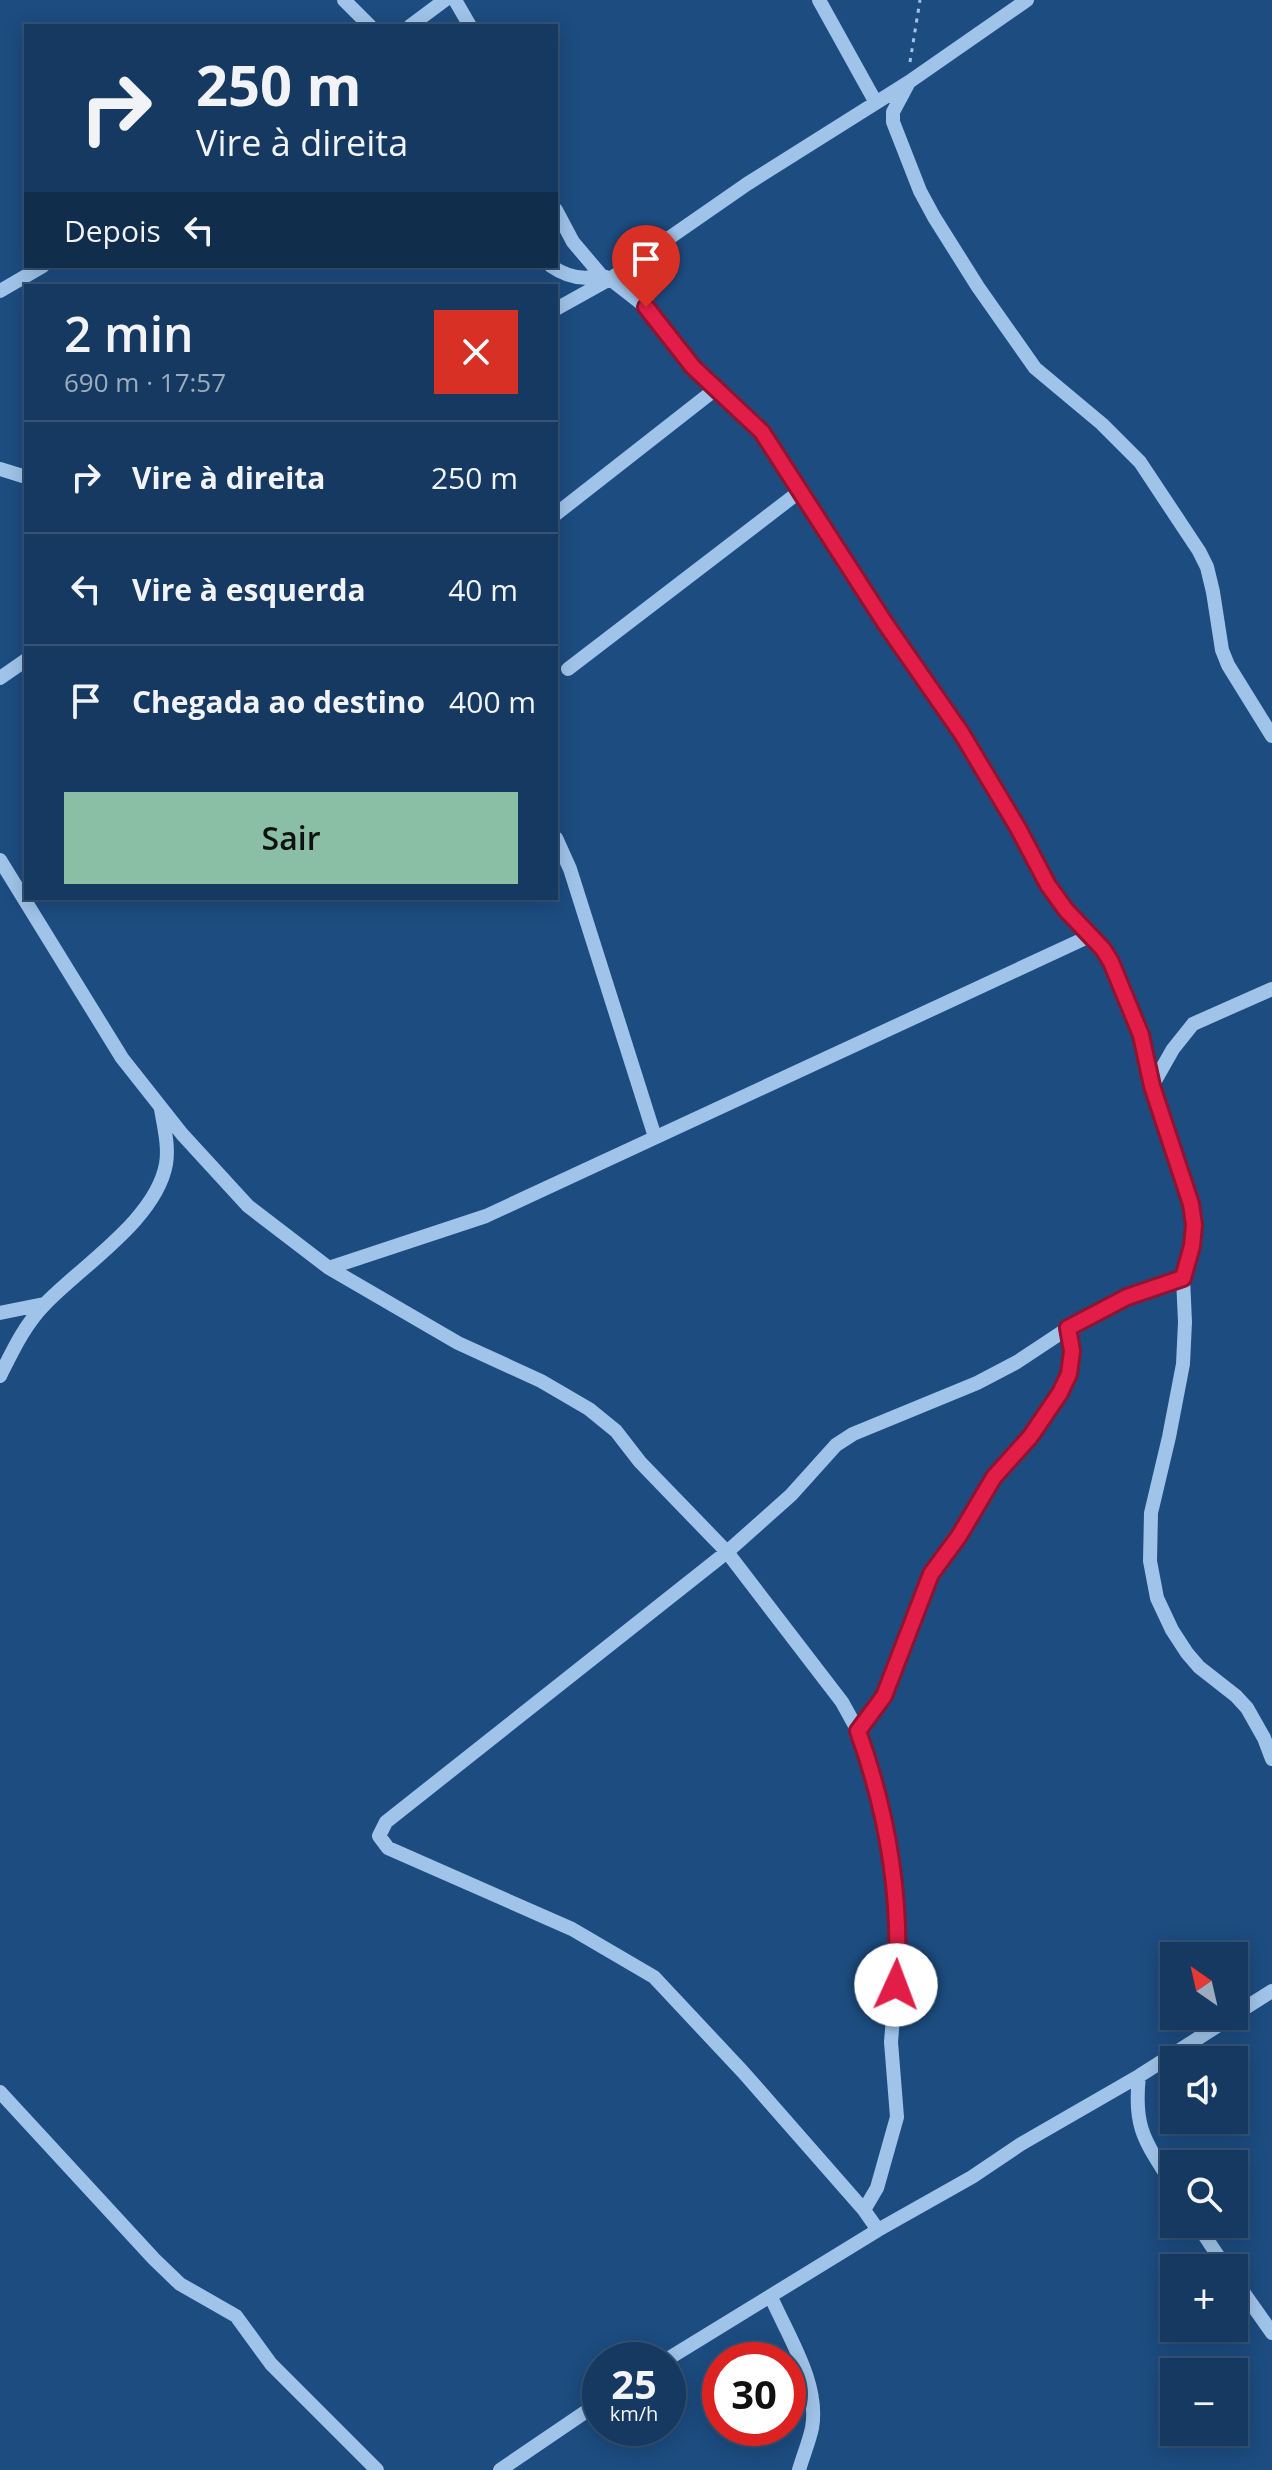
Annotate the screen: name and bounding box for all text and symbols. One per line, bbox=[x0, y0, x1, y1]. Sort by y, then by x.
text: 250 m bbox=[196, 46, 362, 122]
icon: right bbox=[64, 56, 168, 160]
text: Vire à direita bbox=[196, 118, 408, 167]
icon: left bbox=[177, 208, 221, 252]
text: Depois bbox=[64, 210, 161, 251]
pin bbox=[612, 225, 680, 307]
icon: arrive bbox=[624, 237, 668, 281]
text: 2 min bbox=[64, 301, 194, 366]
button: close bbox=[434, 310, 518, 394]
text: 690 m · 17:57 bbox=[64, 364, 226, 400]
icon: right bbox=[64, 455, 108, 499]
text: Vire à direita bbox=[132, 457, 326, 498]
text: 250 m bbox=[431, 457, 518, 498]
icon: left bbox=[64, 567, 108, 611]
text: Vire à esquerda bbox=[132, 569, 366, 610]
text: 40 m bbox=[448, 569, 518, 610]
icon: arrive bbox=[64, 679, 108, 723]
text: Chegada ao destino bbox=[132, 681, 425, 722]
text: 400 m bbox=[449, 681, 536, 722]
button: Sair bbox=[64, 792, 518, 884]
north arrow bbox=[1160, 1942, 1248, 2030]
map controls bbox=[1160, 1942, 1248, 2446]
position arrow bbox=[854, 1943, 938, 2027]
button: sound bbox=[1160, 2046, 1248, 2134]
button: search bbox=[1160, 2150, 1248, 2238]
button: + bbox=[1160, 2254, 1248, 2342]
speed limit sign: 30 bbox=[702, 2342, 806, 2446]
text: 25 bbox=[611, 2356, 657, 2411]
button: − bbox=[1160, 2358, 1248, 2446]
text: km/h bbox=[610, 2400, 658, 2427]

